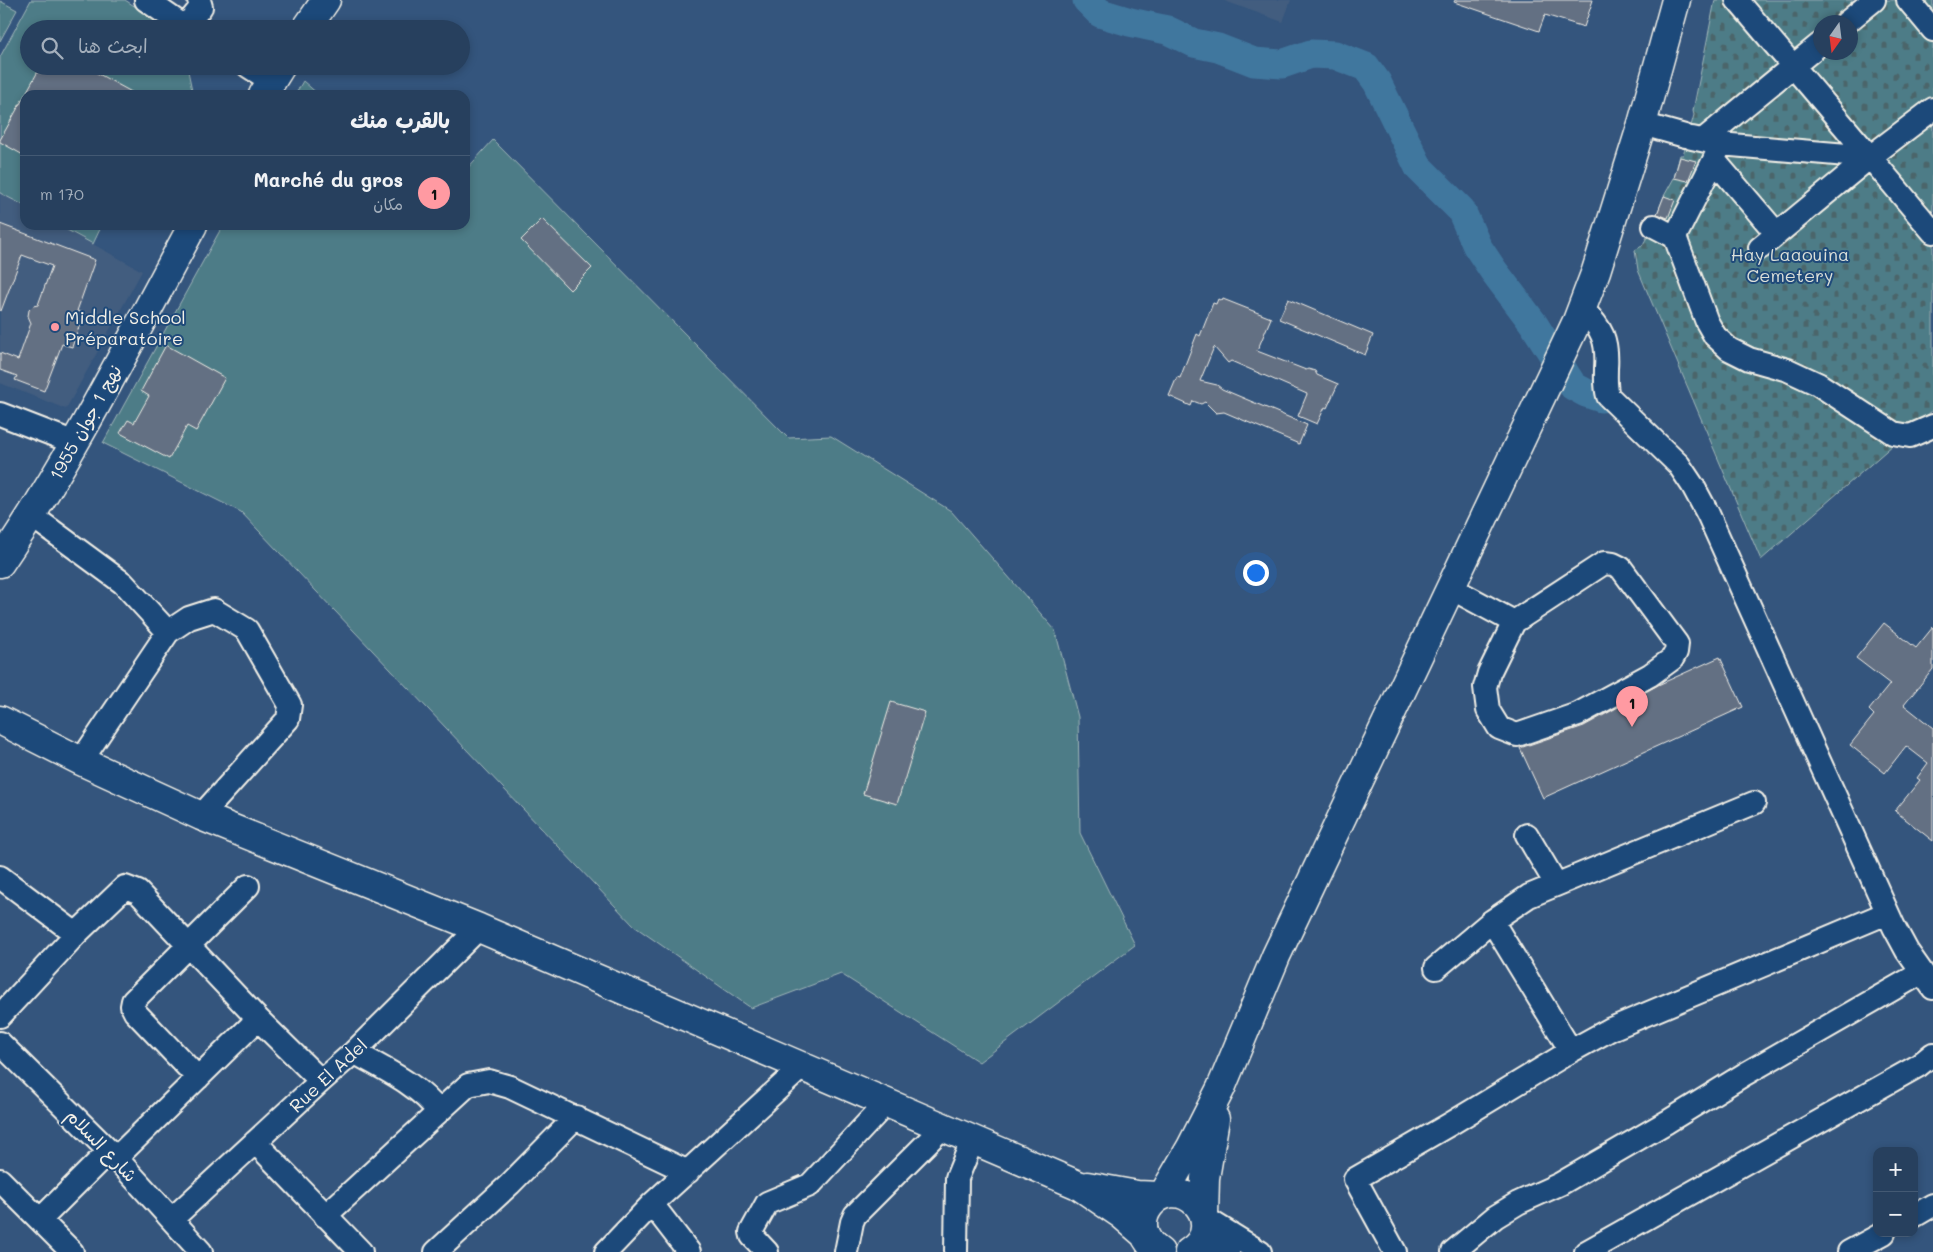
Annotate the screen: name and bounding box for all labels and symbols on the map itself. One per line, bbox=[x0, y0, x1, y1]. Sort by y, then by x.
north arrow bbox=[1813, 15, 1858, 60]
park label: Hay Laaouina Cemetery bbox=[1731, 242, 1849, 287]
place label: Middle School Préparatoire bbox=[65, 305, 186, 350]
marker: Middle School Préparatoire bbox=[49, 321, 61, 333]
street label: نهج 1 جوان 1955 bbox=[43, 360, 127, 484]
your location bbox=[1243, 560, 1269, 586]
pin: 1 bbox=[1616, 686, 1648, 727]
street label: Rue El Adel bbox=[284, 1033, 372, 1117]
street label: شارع السلام bbox=[59, 1103, 143, 1189]

